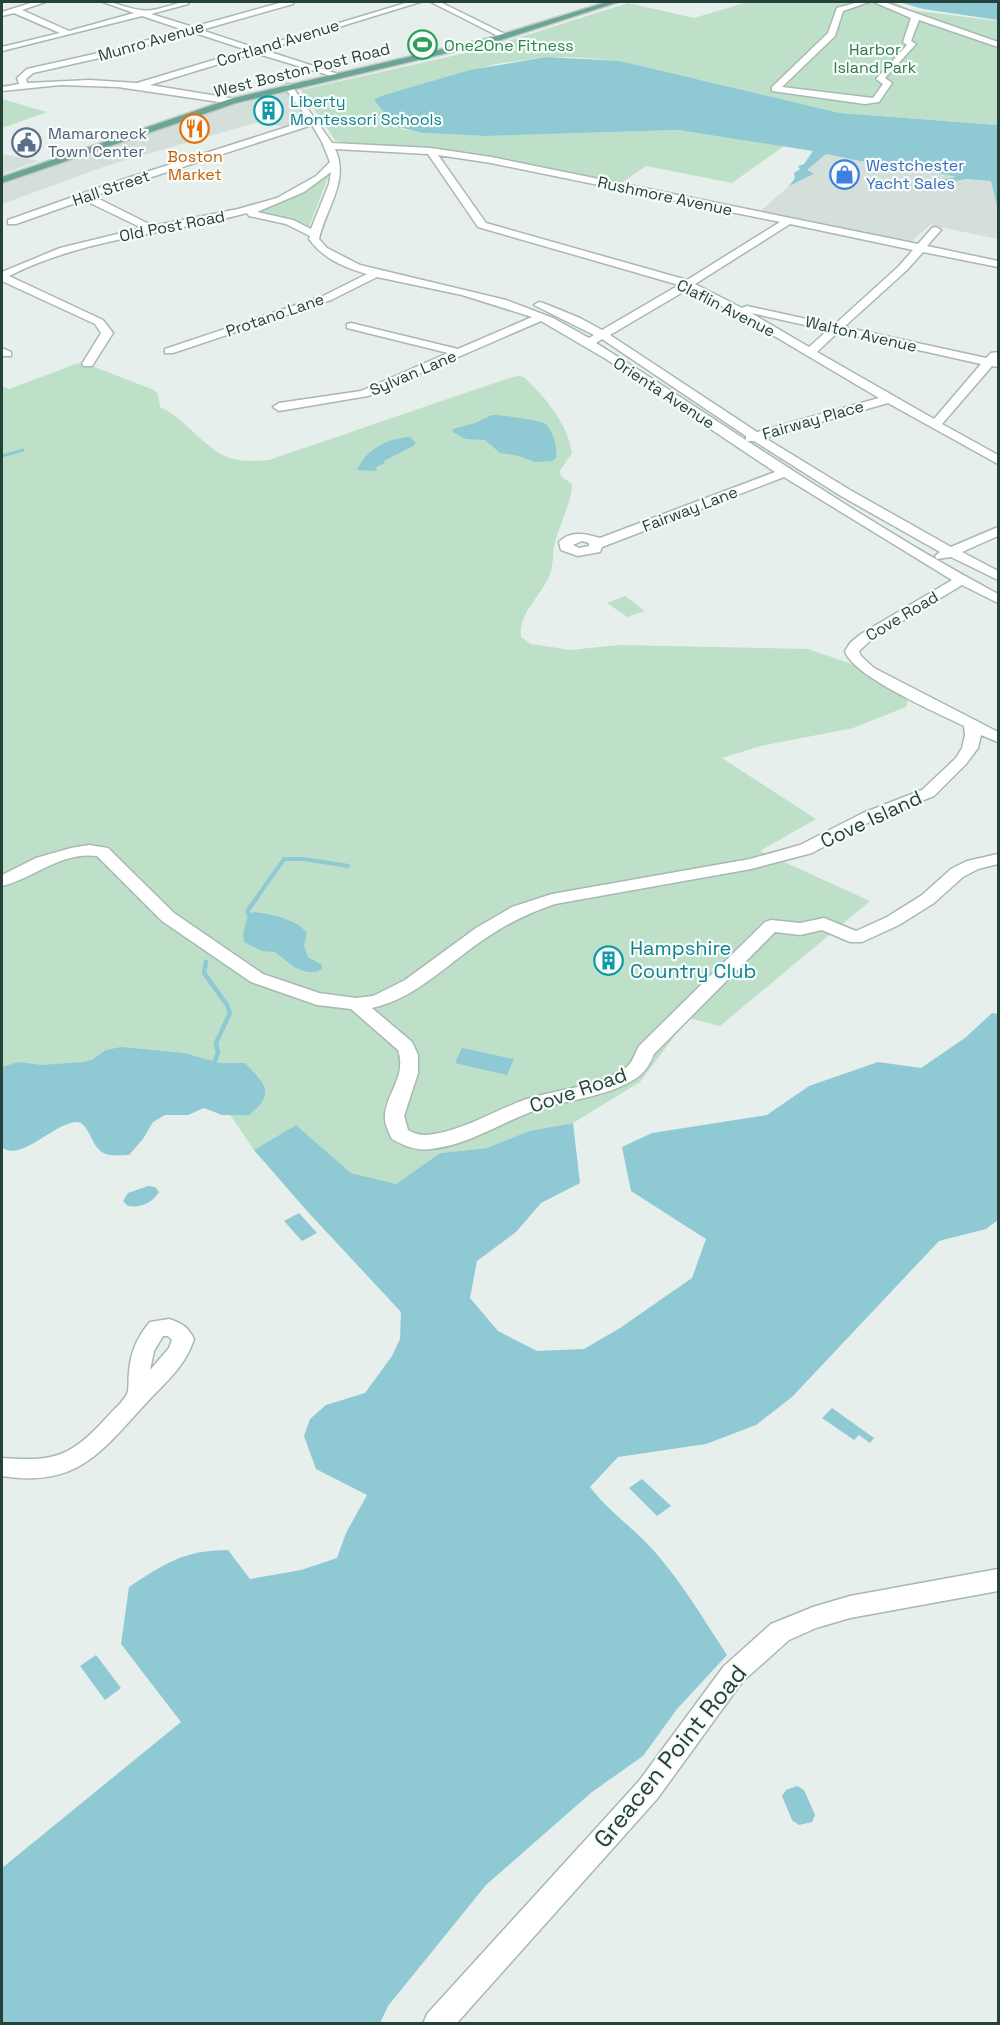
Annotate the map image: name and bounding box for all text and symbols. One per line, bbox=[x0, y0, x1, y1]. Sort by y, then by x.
street label: Cortland Avenue bbox=[214, 14, 342, 72]
street label: Munro Avenue bbox=[95, 16, 207, 66]
sports icon: One2One Fitness bbox=[407, 29, 439, 61]
place label: One2One Fitness bbox=[444, 35, 574, 56]
street label: West Boston Post Road bbox=[212, 38, 392, 102]
park label: Harbor Island Park bbox=[834, 39, 917, 78]
place label: Liberty Montessori Schools bbox=[290, 91, 442, 130]
building icon: Liberty Montessori Schools bbox=[253, 94, 285, 126]
restaurant icon: Boston Market bbox=[179, 112, 211, 144]
place label: Mamaroneck Town Center bbox=[48, 123, 147, 162]
public building icon: Mamaroneck Town Center bbox=[11, 126, 43, 158]
place label: Boston Market bbox=[167, 146, 223, 185]
place label: Westchester Yacht Sales bbox=[866, 155, 964, 194]
shop icon: Westchester Yacht Sales bbox=[829, 158, 861, 190]
street label: Hall Street bbox=[70, 165, 152, 211]
street label: Rushmore Avenue bbox=[596, 171, 734, 221]
street label: Old Post Road bbox=[117, 205, 227, 247]
street label: Claflin Avenue bbox=[673, 274, 779, 342]
street label: Protano Lane bbox=[223, 288, 327, 342]
street label: Walton Avenue bbox=[803, 311, 919, 357]
street label: Sylvan Lane bbox=[366, 345, 460, 401]
street label: Orienta Avenue bbox=[609, 352, 719, 434]
street label: Fairway Place bbox=[760, 395, 866, 445]
street label: Fairway Lane bbox=[639, 481, 741, 537]
street label: Cove Road bbox=[862, 586, 942, 646]
street label: Cove Island bbox=[816, 784, 926, 854]
place label: Hampshire Country Club bbox=[630, 935, 756, 984]
building icon: Hampshire Country Club bbox=[593, 944, 625, 976]
street label: Cove Road bbox=[526, 1061, 630, 1119]
street label: Greacen Point Road bbox=[587, 1658, 753, 1854]

